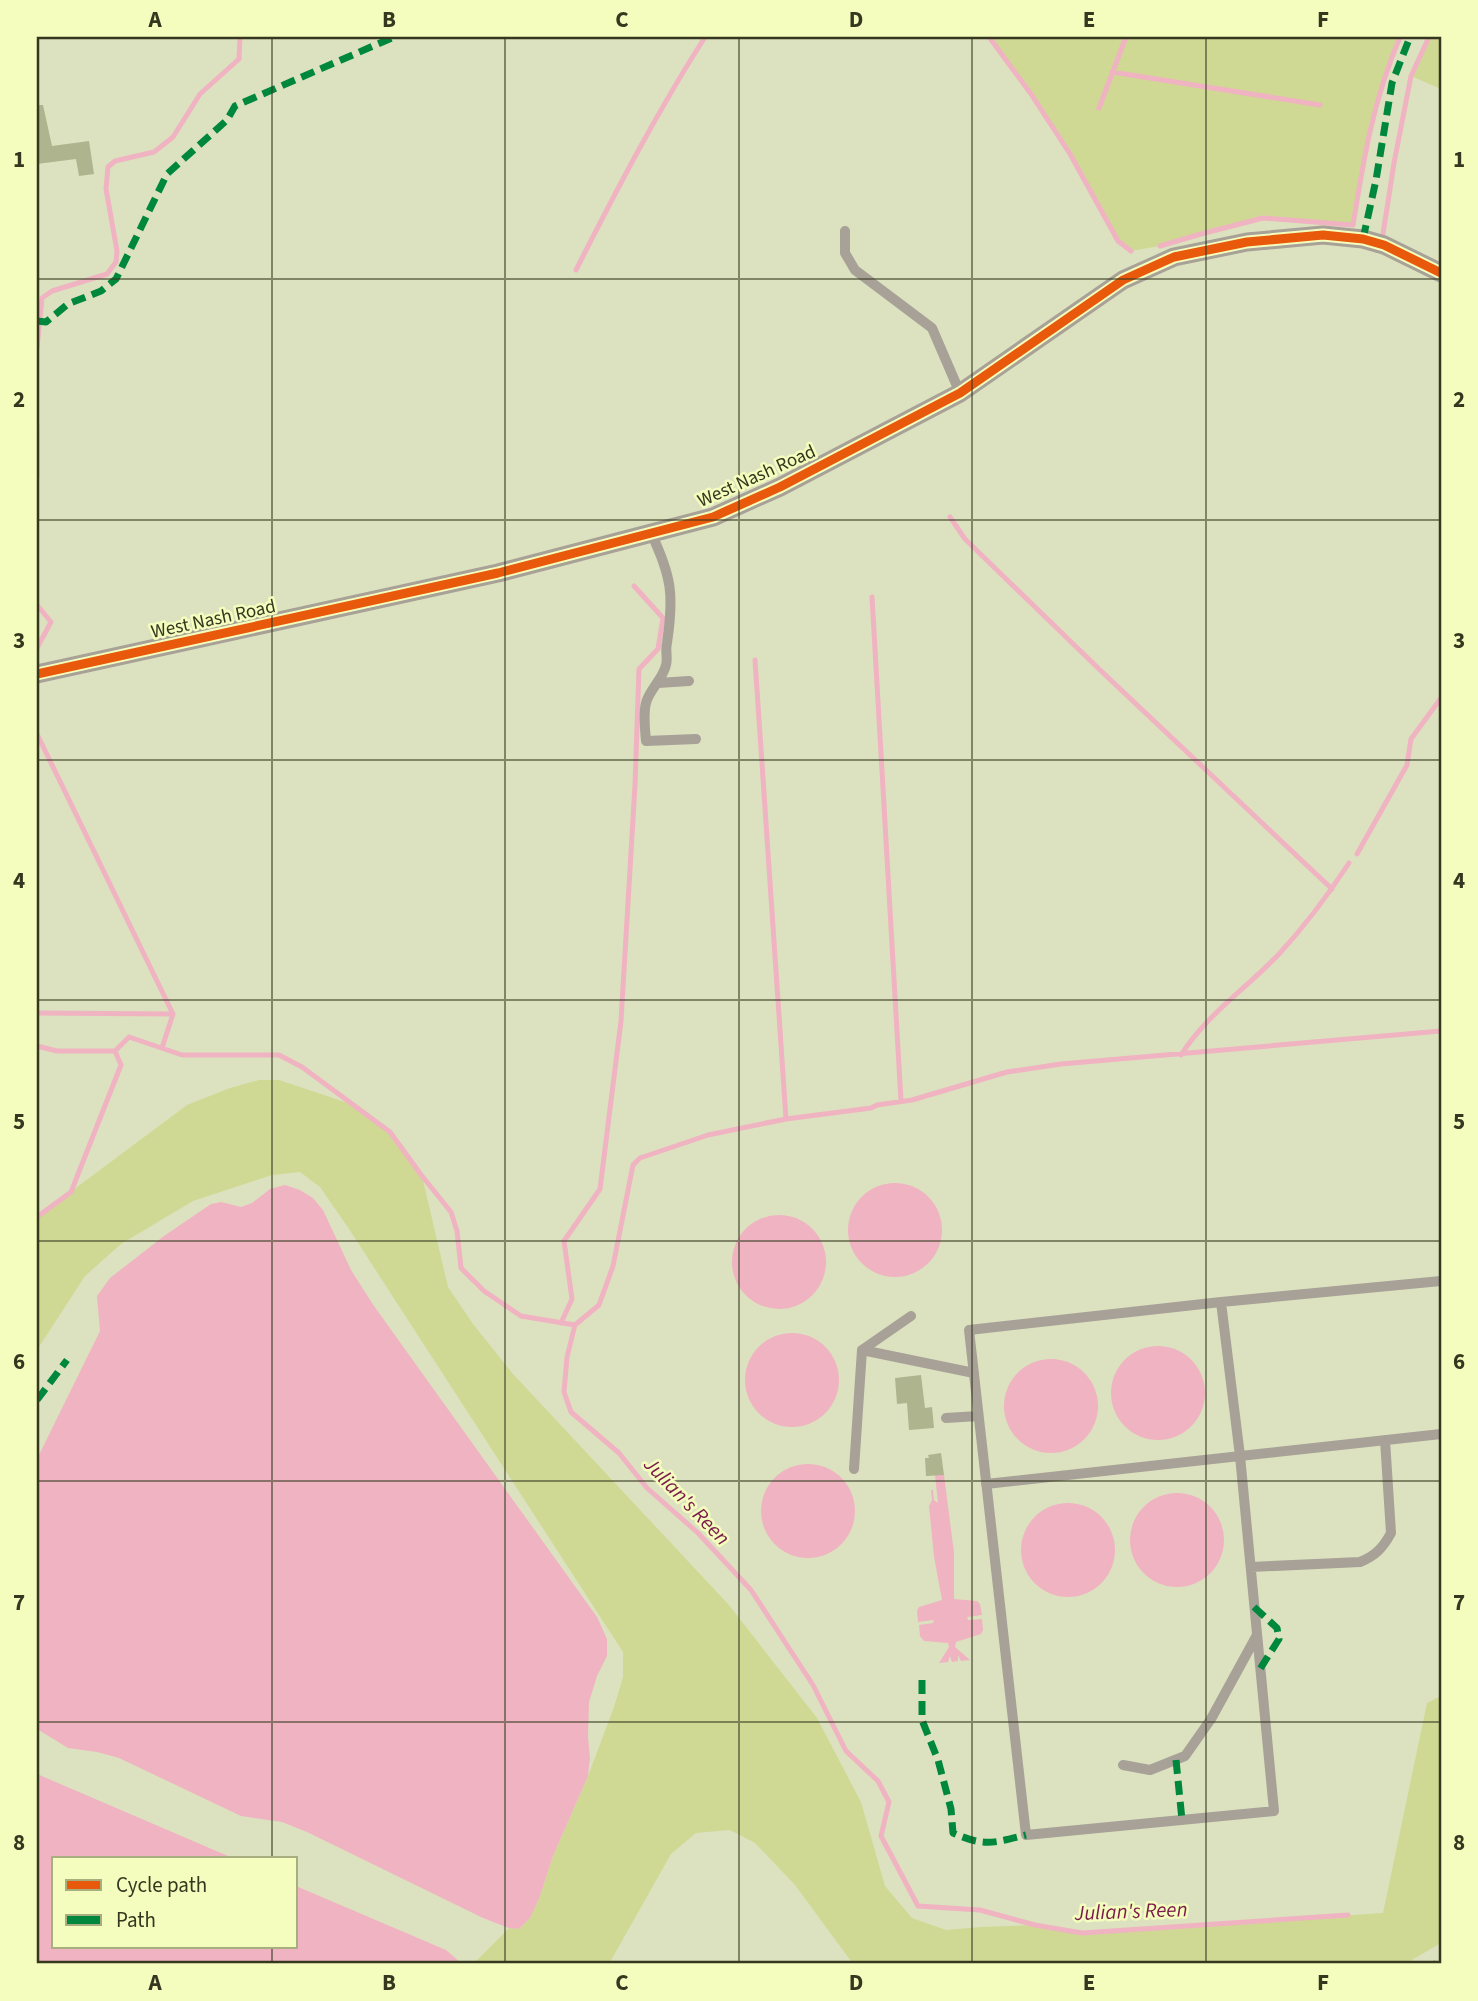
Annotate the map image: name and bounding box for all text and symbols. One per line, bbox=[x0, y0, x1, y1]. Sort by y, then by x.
text: A bbox=[147, 3, 162, 36]
text: B bbox=[382, 3, 396, 36]
text: C bbox=[615, 3, 629, 36]
text: D bbox=[849, 3, 863, 36]
text: E bbox=[1083, 3, 1095, 36]
text: F bbox=[1317, 3, 1329, 36]
text: 1 bbox=[13, 143, 25, 176]
text: 1 bbox=[1453, 143, 1465, 176]
text: 2 bbox=[13, 383, 25, 416]
text: 2 bbox=[1453, 383, 1465, 416]
street label: West Nash Road bbox=[693, 438, 820, 515]
street label: West Nash Road bbox=[148, 593, 278, 646]
text: 3 bbox=[13, 624, 25, 657]
text: 3 bbox=[1453, 624, 1465, 657]
text: 4 bbox=[13, 864, 25, 897]
text: 4 bbox=[1453, 864, 1465, 897]
text: 5 bbox=[13, 1105, 25, 1138]
text: 5 bbox=[1453, 1105, 1465, 1138]
text: 6 bbox=[13, 1345, 25, 1378]
text: 6 bbox=[1453, 1345, 1465, 1378]
water label: Julian's Reen bbox=[636, 1449, 737, 1552]
text: 7 bbox=[13, 1586, 25, 1619]
text: 7 bbox=[1453, 1586, 1465, 1619]
text: 8 bbox=[13, 1826, 25, 1859]
text: 8 bbox=[1453, 1826, 1465, 1859]
legend bbox=[52, 1857, 298, 1948]
text: Cycle path bbox=[116, 1870, 207, 1900]
water label: Julian's Reen bbox=[1073, 1894, 1188, 1928]
text: Path bbox=[116, 1905, 156, 1935]
text: A bbox=[147, 1966, 162, 1999]
text: B bbox=[382, 1966, 396, 1999]
text: C bbox=[615, 1966, 629, 1999]
text: D bbox=[849, 1966, 863, 1999]
text: E bbox=[1083, 1966, 1095, 1999]
text: F bbox=[1317, 1966, 1329, 1999]

